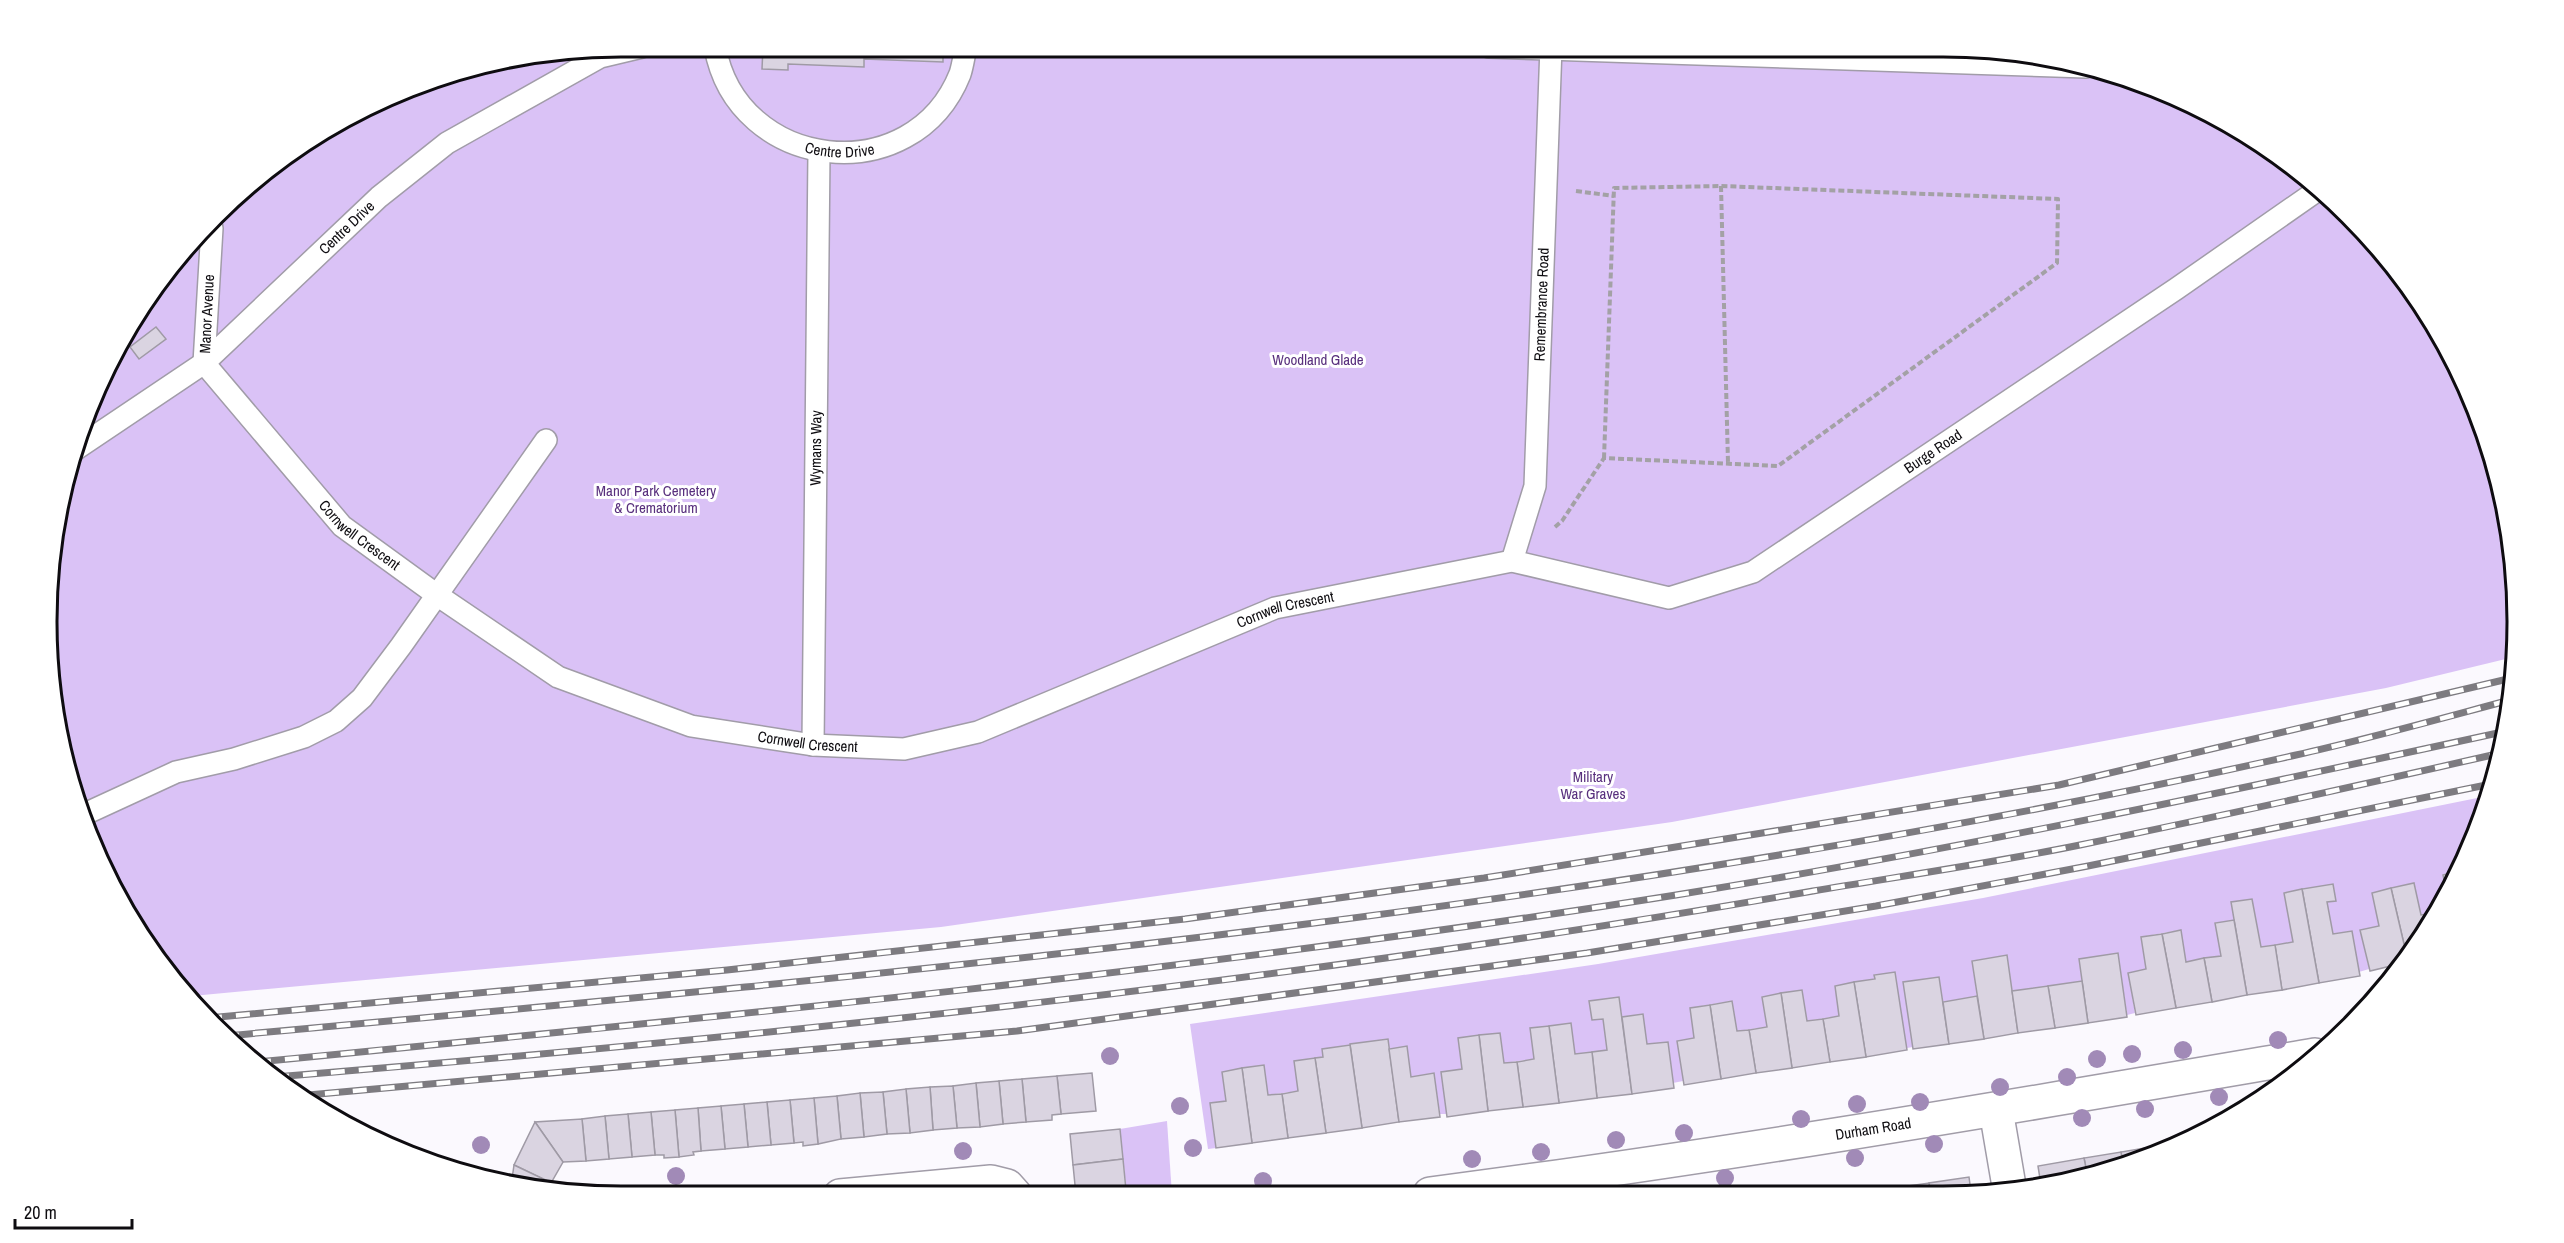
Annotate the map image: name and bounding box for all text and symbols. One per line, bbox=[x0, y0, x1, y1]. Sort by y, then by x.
street label: Centre Drive bbox=[803, 136, 876, 163]
street label: Centre Drive bbox=[314, 195, 379, 259]
street label: Remembrance Road bbox=[1529, 247, 1554, 362]
street label: Manor Avenue bbox=[194, 274, 219, 354]
park label: Woodland Glade bbox=[1272, 349, 1364, 370]
street label: Wymans Way bbox=[805, 409, 826, 486]
street label: Burge Road bbox=[1900, 424, 1966, 478]
park label: Manor Park Cemetery & Crematorium bbox=[596, 480, 717, 518]
street label: Cornwell Crescent bbox=[314, 495, 405, 575]
street label: Cornwell Crescent bbox=[1233, 585, 1336, 633]
street label: Cornwell Crescent bbox=[756, 726, 859, 757]
park label: Military War Graves bbox=[1560, 766, 1626, 804]
street label: Durham Road bbox=[1834, 1112, 1913, 1145]
scale bar bbox=[15, 1192, 132, 1230]
text: 20 m bbox=[24, 1200, 57, 1225]

